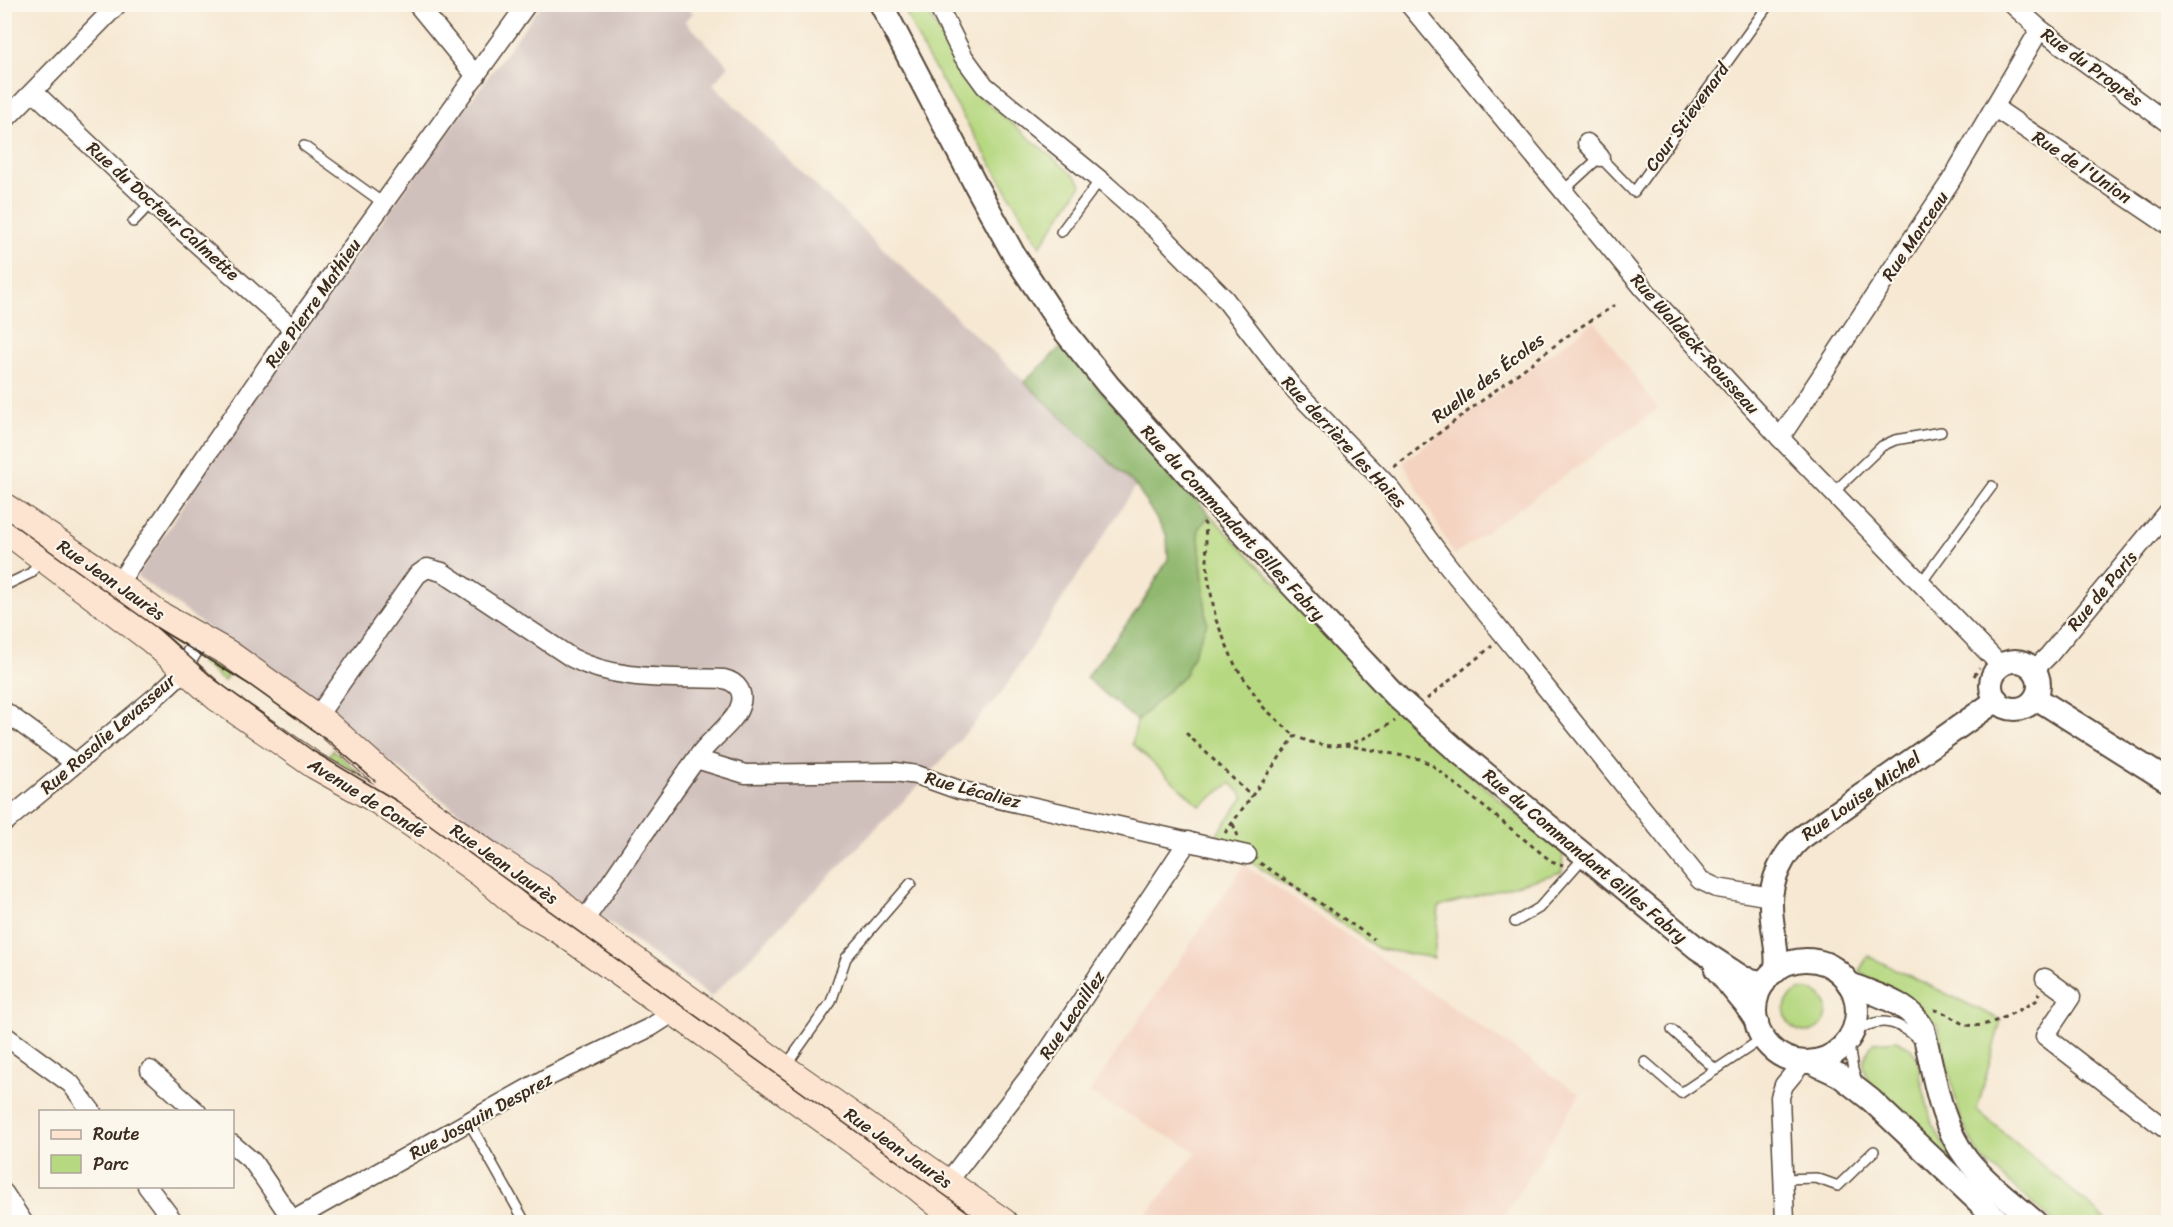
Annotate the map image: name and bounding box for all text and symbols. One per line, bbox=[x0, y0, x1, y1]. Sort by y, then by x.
street label: Rue du Progrès bbox=[2034, 19, 2150, 116]
street label: Cour Stievenard bbox=[1636, 54, 1739, 178]
street label: Rue de l'Union bbox=[2025, 122, 2139, 213]
street label: Rue du Docteur Calmette bbox=[79, 133, 247, 289]
street label: Rue Marceau bbox=[1873, 184, 1957, 288]
street label: Rue Pierre Mathieu bbox=[256, 231, 370, 375]
street label: Rue Waldeck-Rousseau bbox=[1622, 266, 1768, 422]
street label: Ruelle des Écoles bbox=[1424, 324, 1552, 432]
street label: Rue derrière les Haies bbox=[1273, 368, 1415, 517]
street label: Rue du Commandant Gilles Fabry bbox=[1133, 417, 1334, 629]
street label: Rue Jean Jaurès bbox=[50, 531, 172, 630]
street label: Rue de Paris bbox=[2059, 543, 2146, 638]
street label: Rue Rosalie Levasseur bbox=[32, 664, 185, 803]
street label: Rue Louise Michel bbox=[1794, 742, 1928, 849]
street label: Avenue de Condé bbox=[301, 748, 432, 847]
street label: Rue du Commandant Gilles Fabry bbox=[1475, 760, 1695, 952]
street label: Rue Lécaliez bbox=[922, 762, 1025, 818]
street label: Rue Jean Jaurès bbox=[443, 815, 565, 914]
street label: Rue Lecaillez bbox=[1030, 963, 1114, 1066]
street label: Rue Josquin Desprez bbox=[403, 1063, 559, 1169]
street label: Rue Jean Jaurès bbox=[837, 1099, 959, 1198]
legend bbox=[39, 1110, 234, 1188]
text: Route bbox=[93, 1118, 140, 1150]
text: Parc bbox=[93, 1148, 129, 1180]

